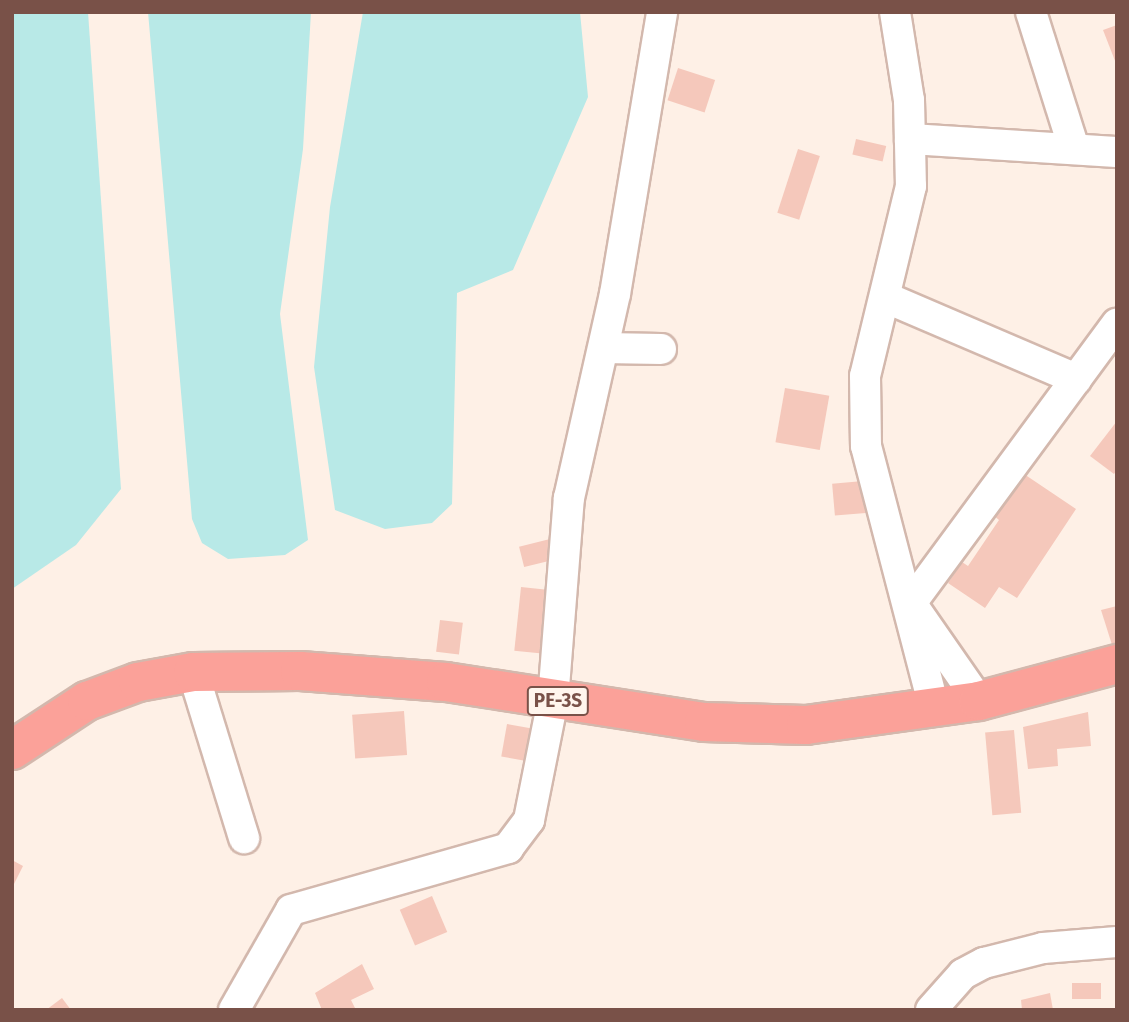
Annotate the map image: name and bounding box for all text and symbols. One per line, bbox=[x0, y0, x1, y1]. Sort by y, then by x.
road number: PE-3S bbox=[526, 686, 590, 716]

